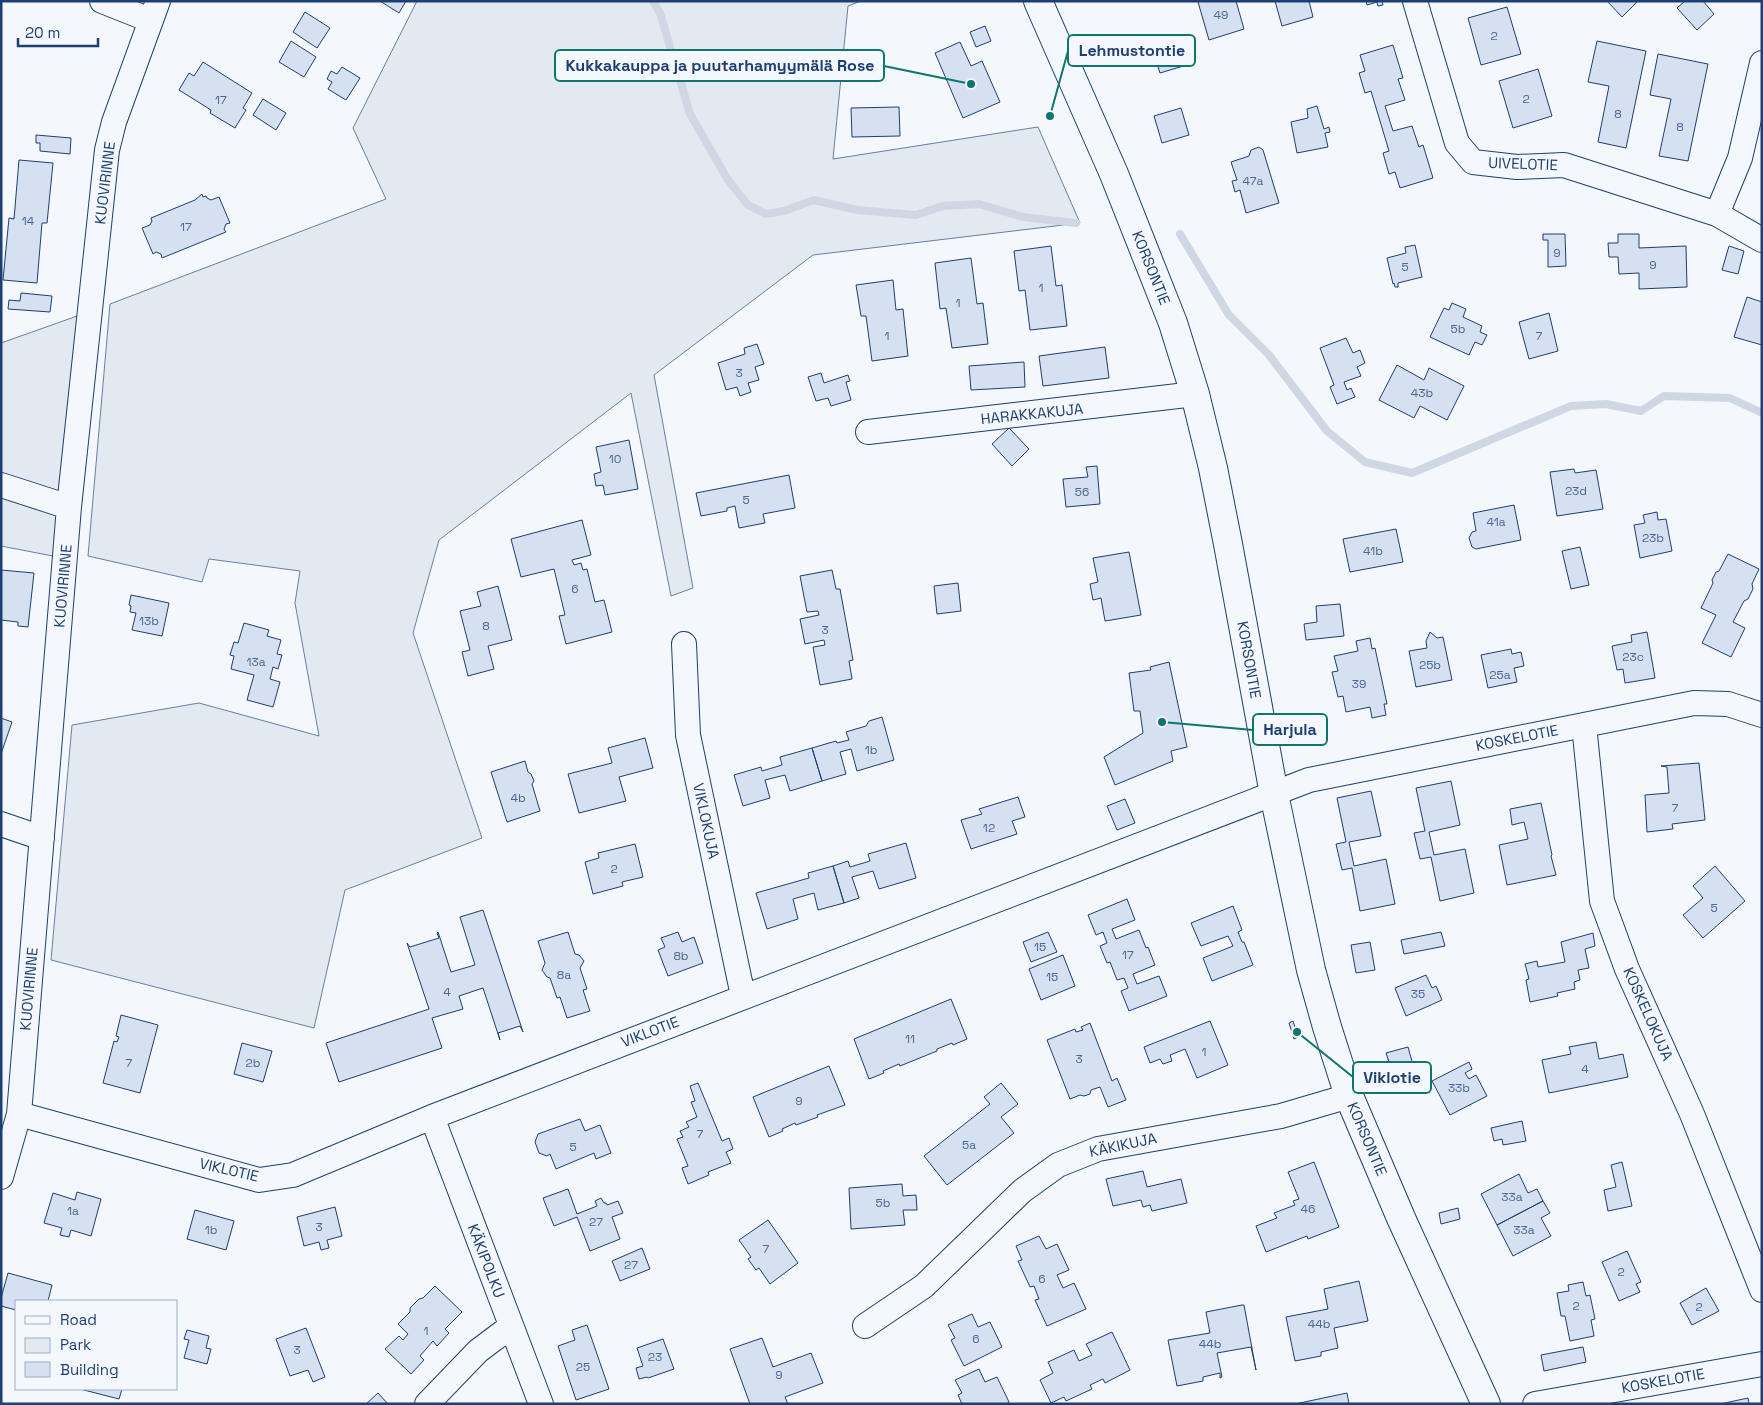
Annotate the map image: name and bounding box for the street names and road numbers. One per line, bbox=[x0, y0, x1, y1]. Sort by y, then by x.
street label: KUOVIRINNE bbox=[90, 140, 119, 225]
street label: UIVELOTIE bbox=[1488, 153, 1558, 174]
street label: KORSONTIE bbox=[1128, 228, 1175, 308]
street label: HARAKKAKUJA bbox=[980, 399, 1085, 428]
street label: KUOVIRINNE bbox=[49, 544, 76, 628]
street label: KORSONTIE bbox=[1233, 620, 1266, 700]
street label: KOSKELOTIE bbox=[1474, 720, 1560, 755]
street label: VIKLOKUJA bbox=[689, 781, 724, 861]
street label: KUOVIRINNE bbox=[15, 947, 42, 1031]
street label: KOSKELOKUJA bbox=[1619, 964, 1678, 1064]
street label: VIKLOTIE bbox=[618, 1012, 681, 1051]
street label: KORSONTIE bbox=[1343, 1099, 1392, 1179]
street label: KÄKIKUJA bbox=[1087, 1128, 1159, 1161]
street label: VIKLOTIE bbox=[198, 1153, 261, 1186]
street label: KÄKIPOLKU bbox=[464, 1221, 509, 1301]
street label: KOSKELOTIE bbox=[1620, 1364, 1706, 1397]

